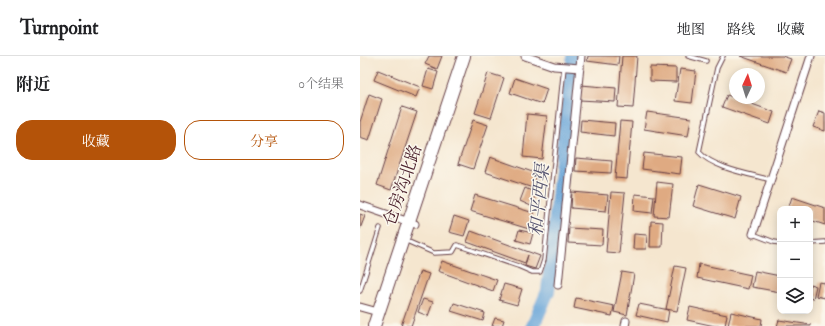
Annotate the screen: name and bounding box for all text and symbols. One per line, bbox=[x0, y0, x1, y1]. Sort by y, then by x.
text: Turnpoint bbox=[20, 16, 98, 40]
text: 地图 bbox=[677, 21, 705, 38]
text: 路线 bbox=[727, 21, 755, 38]
text: 收藏 bbox=[777, 21, 805, 38]
north arrow bbox=[729, 68, 765, 104]
text: 附近 bbox=[16, 74, 50, 95]
text: 0个结果 bbox=[298, 76, 344, 92]
button: 收藏 bbox=[16, 120, 176, 160]
button: 分享 bbox=[184, 120, 344, 160]
street label: 仓房沟北路 bbox=[379, 142, 426, 229]
water label: 和平西渠 bbox=[524, 160, 555, 237]
map controls bbox=[777, 206, 813, 314]
button: + bbox=[777, 206, 813, 242]
button: − bbox=[777, 242, 813, 278]
button: layers bbox=[777, 278, 813, 314]

